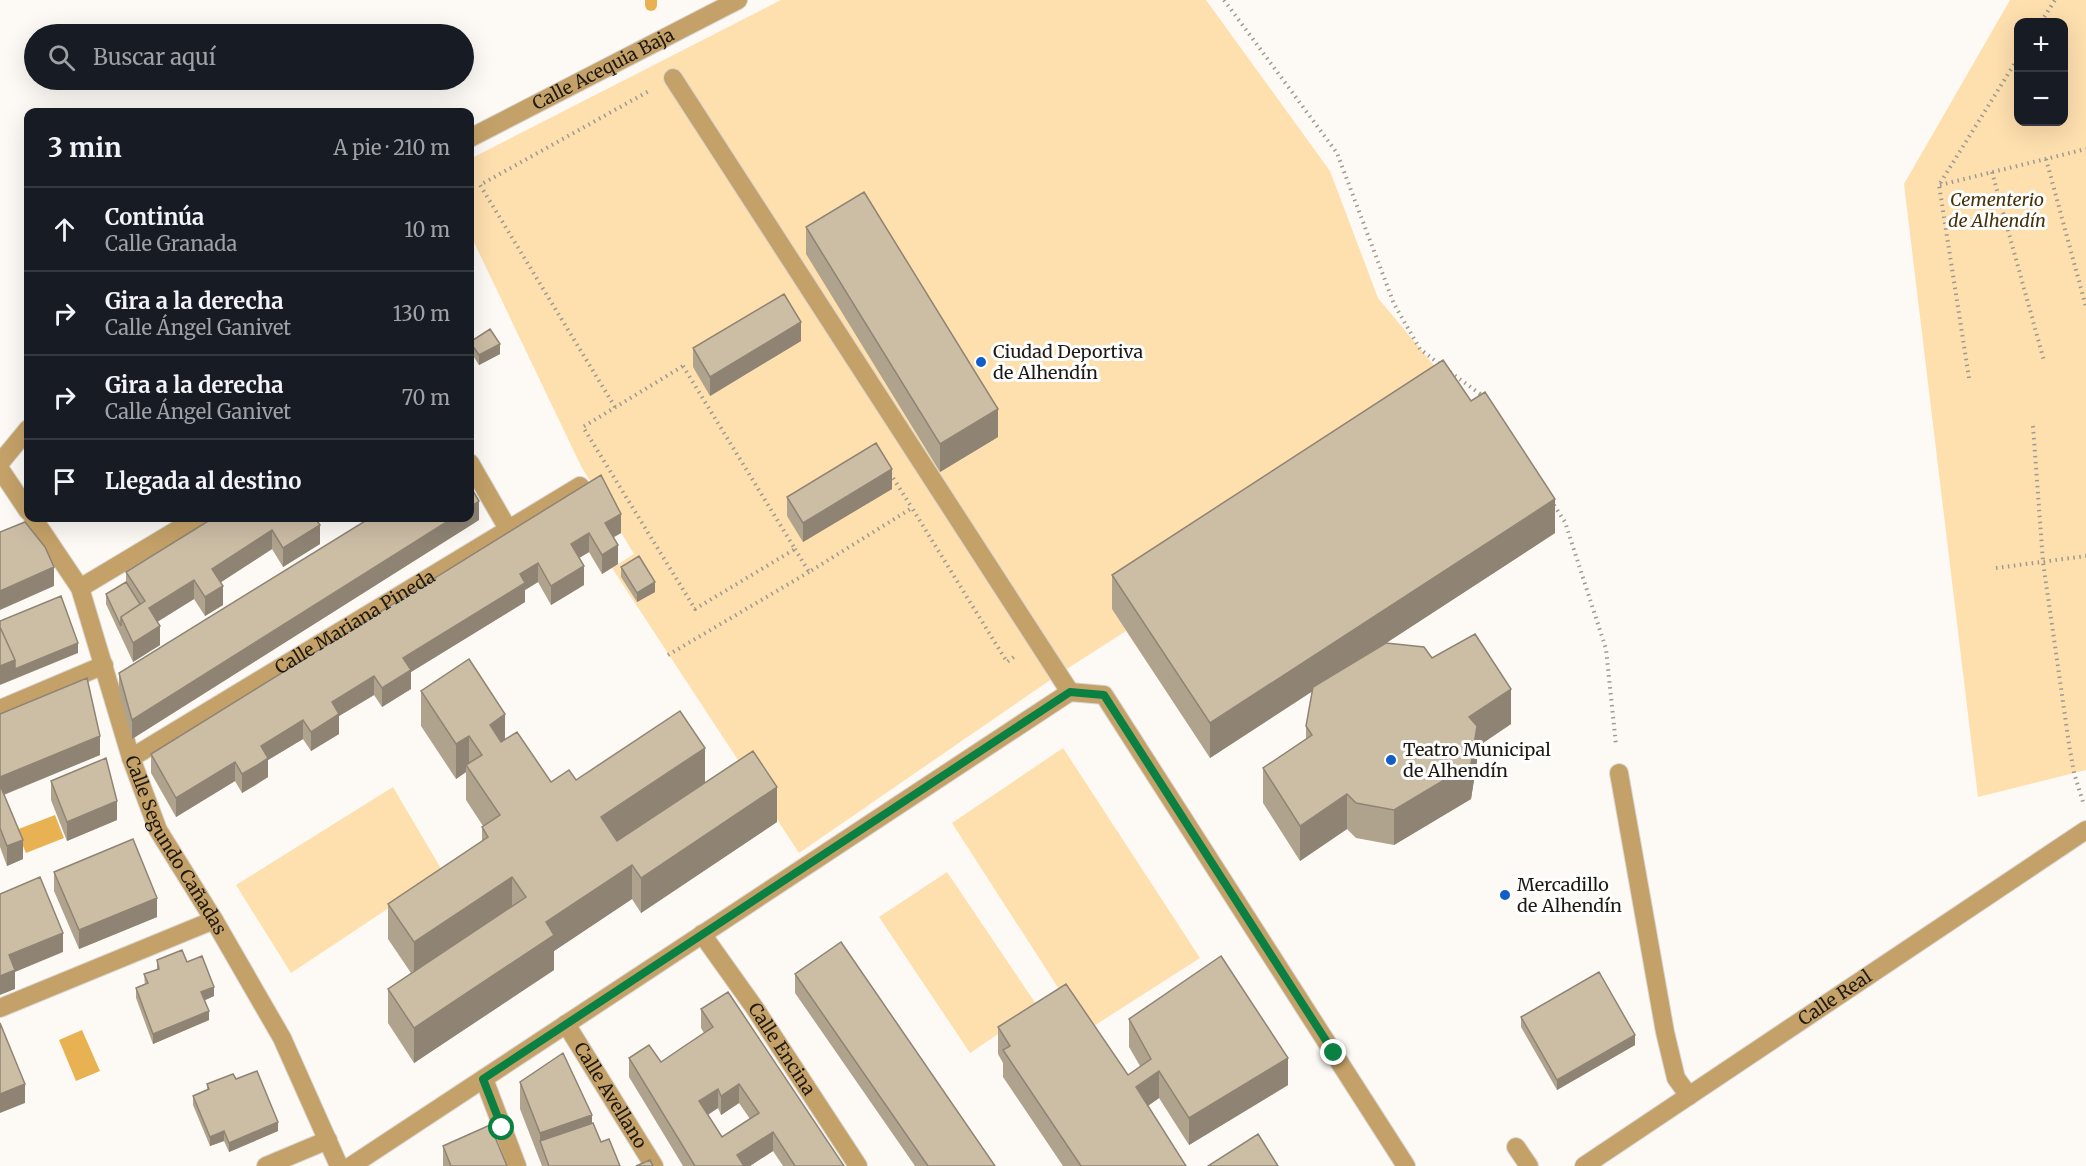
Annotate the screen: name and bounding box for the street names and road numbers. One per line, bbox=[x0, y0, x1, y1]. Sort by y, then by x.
street label: Calle Acequia Baja bbox=[528, 23, 678, 115]
street label: Calle Mariana Pineda bbox=[271, 564, 439, 679]
street label: Calle Segundo Cañadas bbox=[120, 752, 232, 939]
street label: Calle Real bbox=[1794, 965, 1876, 1030]
street label: Calle Encina bbox=[743, 998, 821, 1100]
street label: Calle Avellano bbox=[569, 1038, 652, 1153]

